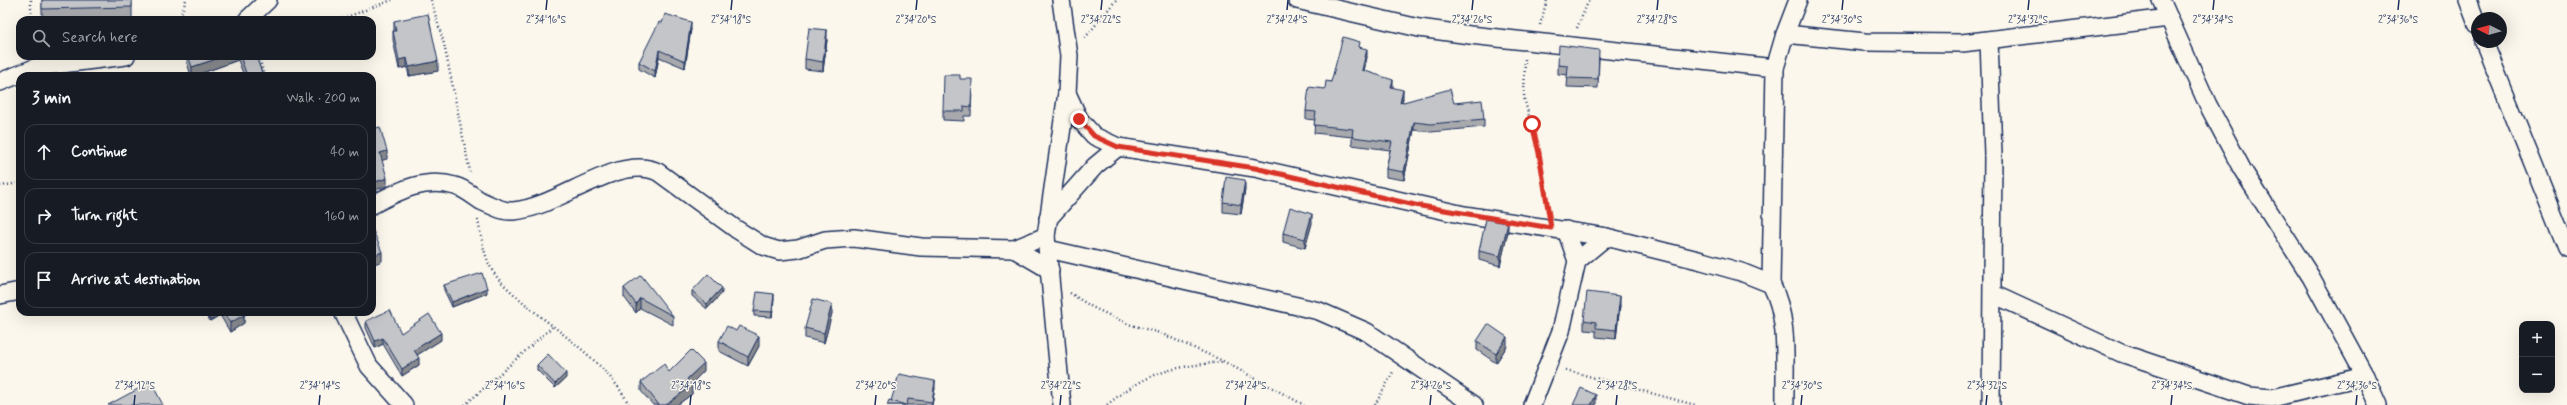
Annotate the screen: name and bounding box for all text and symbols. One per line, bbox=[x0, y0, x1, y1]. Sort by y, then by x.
north arrow bbox=[2471, 12, 2507, 48]
text: 2°34'16"S bbox=[526, 13, 567, 27]
text: 2°34'18"S bbox=[711, 13, 752, 27]
text: 2°34'20"S bbox=[896, 13, 937, 27]
text: 2°34'22"S bbox=[1081, 13, 1122, 27]
text: 2°34'24"S bbox=[1266, 13, 1308, 27]
text: 2°34'26"S bbox=[1452, 13, 1493, 27]
text: 2°34'28"S bbox=[1637, 13, 1678, 27]
text: 2°34'30"S bbox=[1822, 13, 1863, 27]
text: 2°34'32"S bbox=[2008, 13, 2048, 27]
text: 2°34'34"S bbox=[2193, 13, 2234, 27]
text: 2°34'36"S bbox=[2378, 13, 2419, 27]
search box bbox=[16, 16, 376, 60]
icon: search bbox=[30, 27, 52, 49]
text: Search here bbox=[62, 28, 138, 48]
text: 3 min bbox=[32, 87, 71, 109]
text: Walk · 200 m bbox=[286, 90, 360, 107]
route end bbox=[1070, 110, 1088, 128]
route start bbox=[1523, 115, 1541, 133]
icon: ahead bbox=[33, 141, 55, 163]
text: Continue bbox=[71, 142, 127, 162]
text: 40 m bbox=[330, 144, 359, 161]
icon: right bbox=[33, 205, 55, 227]
text: Turn right bbox=[71, 206, 138, 226]
text: 160 m bbox=[324, 208, 359, 225]
icon: arrive bbox=[33, 269, 55, 291]
text: Arrive at destination bbox=[71, 270, 200, 290]
map controls bbox=[2519, 321, 2555, 393]
button: + bbox=[2519, 321, 2555, 357]
button: − bbox=[2519, 357, 2555, 393]
text: 2°34'12"S bbox=[115, 379, 155, 393]
text: 2°34'14"S bbox=[300, 379, 341, 393]
text: 2°34'16"S bbox=[485, 379, 526, 393]
text: 2°34'18"S bbox=[671, 379, 712, 393]
text: 2°34'20"S bbox=[856, 379, 897, 393]
text: 2°34'22"S bbox=[1041, 379, 1082, 393]
text: 2°34'24"S bbox=[1225, 379, 1267, 393]
text: 2°34'26"S bbox=[1411, 379, 1452, 393]
text: 2°34'28"S bbox=[1597, 379, 1638, 393]
text: 2°34'30"S bbox=[1782, 379, 1823, 393]
text: 2°34'32"S bbox=[1967, 379, 2007, 393]
text: 2°34'34"S bbox=[2152, 379, 2193, 393]
text: 2°34'36"S bbox=[2337, 379, 2378, 393]

